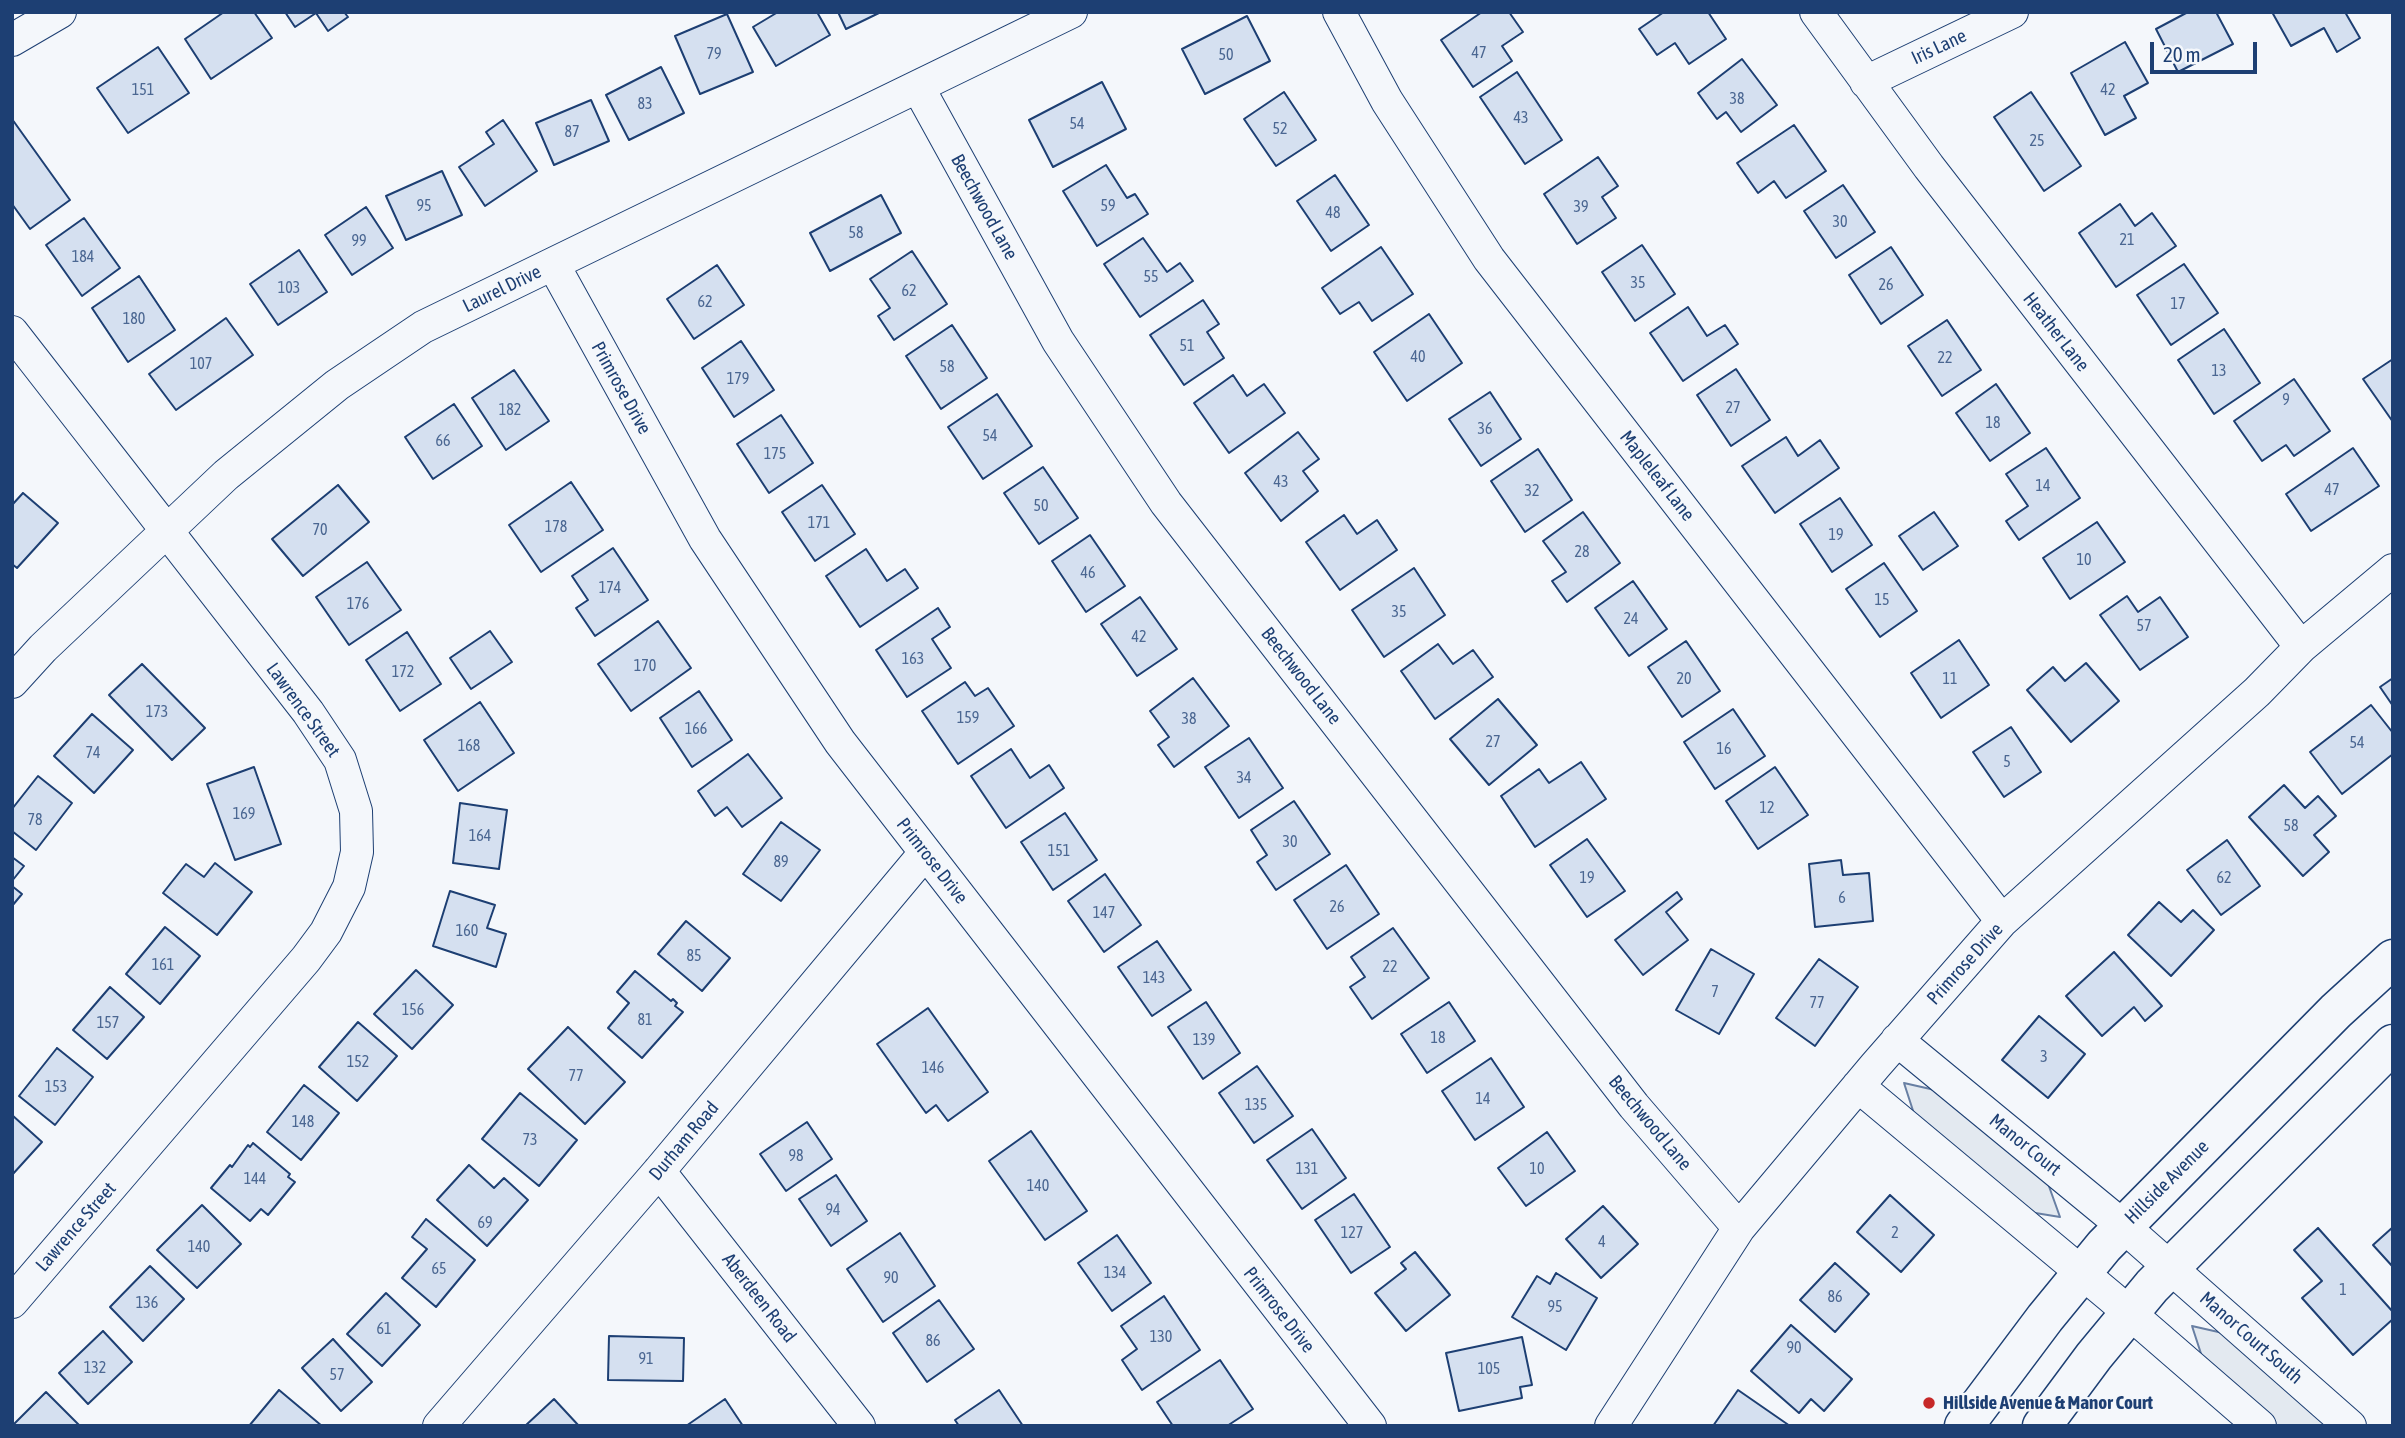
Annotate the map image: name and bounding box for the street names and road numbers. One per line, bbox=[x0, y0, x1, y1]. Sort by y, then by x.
street label: Iris Lane bbox=[1908, 24, 1970, 70]
street label: Beechwood Lane bbox=[946, 150, 1022, 264]
street label: Laurel Drive bbox=[459, 260, 545, 318]
street label: Heather Lane bbox=[2018, 288, 2094, 376]
street label: Primrose Drive bbox=[586, 338, 656, 438]
street label: Mapleleaf Lane bbox=[1615, 426, 1699, 526]
street label: Beechwood Lane bbox=[1256, 623, 1346, 729]
street label: Lawrence Street bbox=[261, 658, 345, 762]
street label: Primrose Drive bbox=[892, 814, 972, 908]
street label: Primrose Drive bbox=[1922, 918, 2008, 1010]
street label: Beechwood Lane bbox=[1604, 1071, 1696, 1175]
street label: Durham Road bbox=[644, 1097, 724, 1185]
street label: Manor Court bbox=[1985, 1109, 2065, 1181]
street label: Hillside Avenue bbox=[2120, 1135, 2214, 1229]
street label: Lawrence Street bbox=[31, 1178, 121, 1276]
street label: Aberdeen Road bbox=[717, 1249, 801, 1347]
street label: Primrose Drive bbox=[1239, 1263, 1319, 1357]
street label: Manor Court South bbox=[2195, 1287, 2307, 1389]

